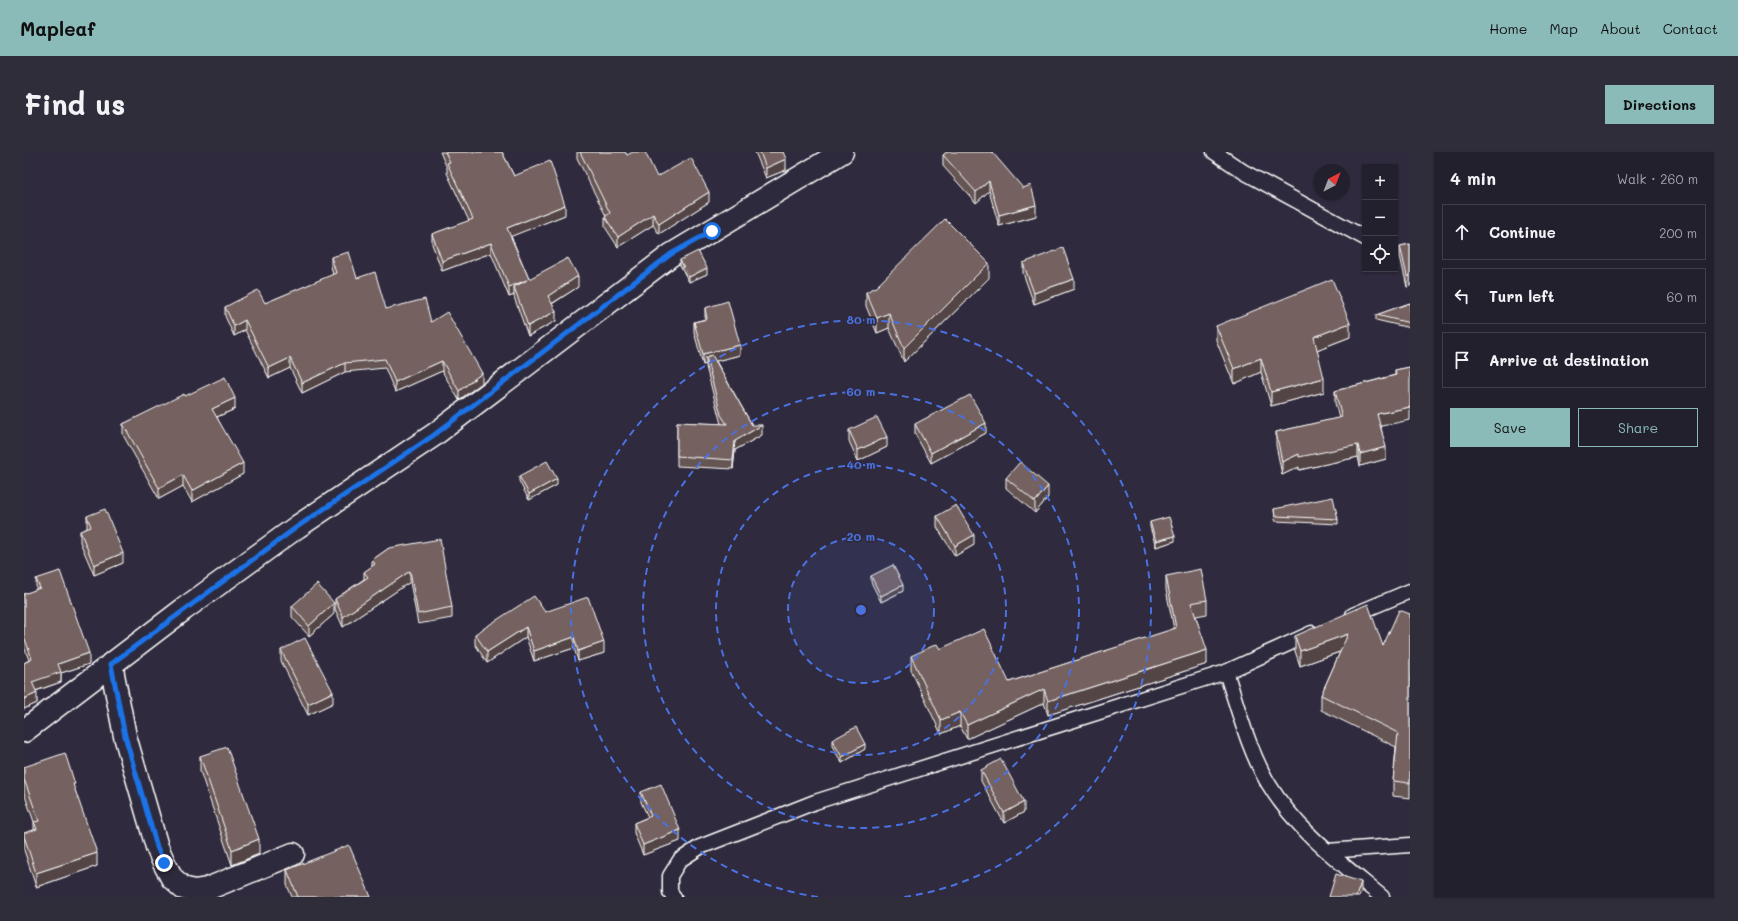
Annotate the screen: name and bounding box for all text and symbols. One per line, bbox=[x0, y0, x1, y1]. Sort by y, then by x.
text: Mapleaf bbox=[20, 16, 95, 41]
text: Home bbox=[1489, 19, 1527, 38]
text: Map bbox=[1549, 19, 1578, 38]
text: About bbox=[1600, 19, 1641, 38]
text: Contact bbox=[1663, 19, 1718, 38]
button: Directions bbox=[1605, 85, 1714, 124]
text: Find us bbox=[24, 86, 125, 122]
north arrow bbox=[1314, 164, 1350, 200]
map controls bbox=[1362, 164, 1398, 272]
button: + bbox=[1362, 164, 1398, 200]
text: 4 min bbox=[1450, 167, 1496, 189]
text: Walk · 260 m bbox=[1617, 170, 1698, 187]
button: − bbox=[1362, 200, 1398, 236]
icon: ahead bbox=[1451, 221, 1473, 243]
route start bbox=[703, 222, 721, 240]
text: Continue bbox=[1489, 222, 1556, 242]
text: 200 m bbox=[1659, 224, 1697, 241]
button: locate bbox=[1362, 236, 1398, 272]
icon: left bbox=[1451, 285, 1473, 307]
text: Turn left bbox=[1489, 286, 1554, 306]
text: 60 m bbox=[1667, 288, 1697, 305]
text: 80 m bbox=[846, 311, 876, 327]
icon: arrive bbox=[1451, 349, 1473, 371]
text: Arrive at destination bbox=[1489, 350, 1649, 370]
text: 60 m bbox=[847, 383, 875, 399]
button: Save bbox=[1450, 408, 1570, 447]
button: Share bbox=[1578, 408, 1698, 447]
text: 40 m bbox=[846, 456, 876, 472]
text: 20 m bbox=[847, 528, 875, 544]
centre of rings bbox=[854, 603, 868, 617]
route end bbox=[155, 854, 173, 872]

